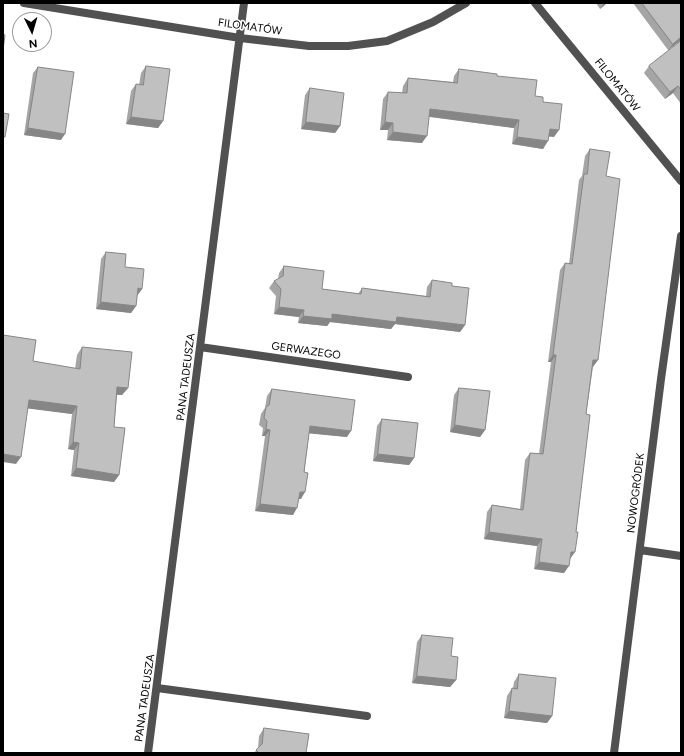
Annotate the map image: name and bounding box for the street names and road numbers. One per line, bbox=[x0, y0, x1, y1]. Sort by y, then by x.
street label: FILOMATÓW bbox=[217, 16, 283, 38]
street label: FILOMATÓW bbox=[592, 56, 642, 114]
street label: PANA TADEUSZA bbox=[174, 332, 198, 422]
street label: GERWAZEGO bbox=[270, 340, 342, 362]
street label: NOWOGRÓDEK bbox=[625, 452, 647, 534]
street label: PANA TADEUSZA bbox=[132, 653, 158, 743]

